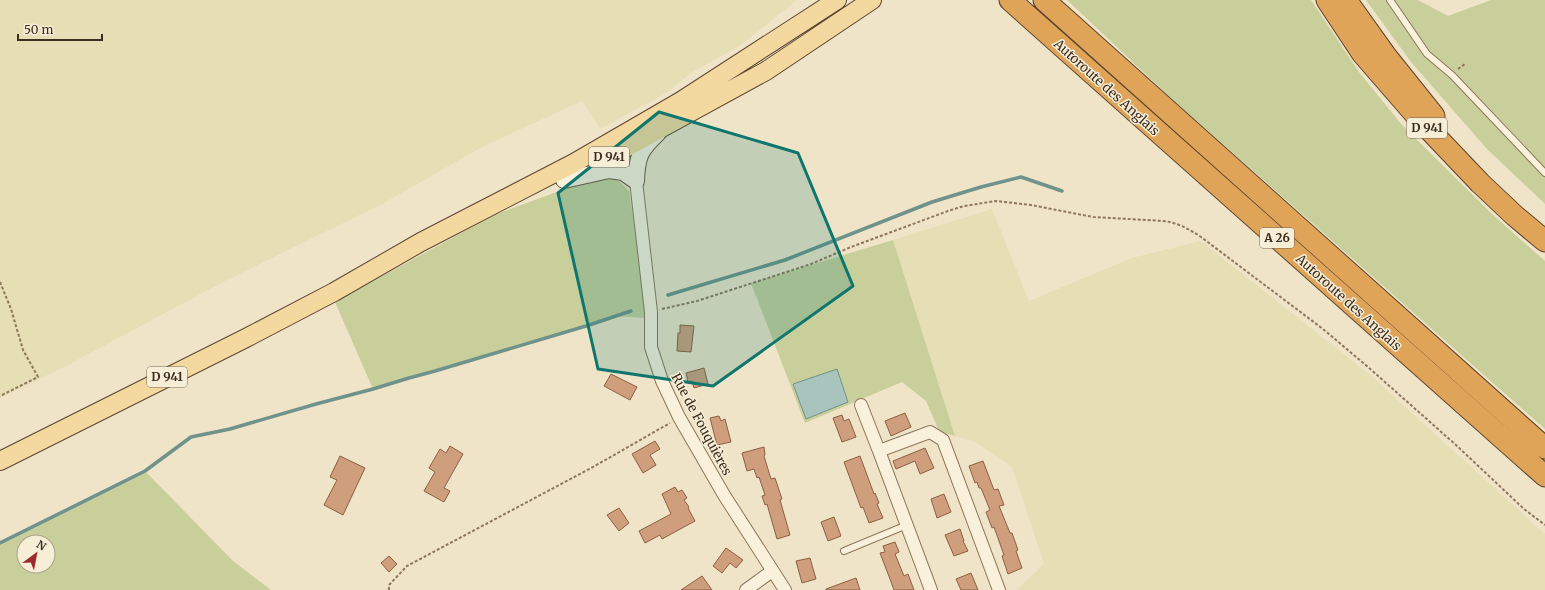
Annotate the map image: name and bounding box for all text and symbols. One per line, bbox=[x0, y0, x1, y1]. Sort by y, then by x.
scale bar bbox=[18, 16, 102, 42]
text: 50 m bbox=[24, 22, 53, 37]
street label: Autoroute des Anglais bbox=[1050, 35, 1163, 139]
road number: D 941 bbox=[1407, 118, 1447, 138]
road number: D 941 bbox=[589, 147, 629, 167]
road number: A 26 bbox=[1260, 228, 1294, 248]
street label: Autoroute des Anglais bbox=[1292, 250, 1405, 354]
road number: D 941 bbox=[147, 367, 187, 387]
street label: Rue de Fouquières bbox=[667, 370, 736, 478]
north arrow bbox=[16, 534, 56, 574]
text: N bbox=[34, 537, 49, 554]

